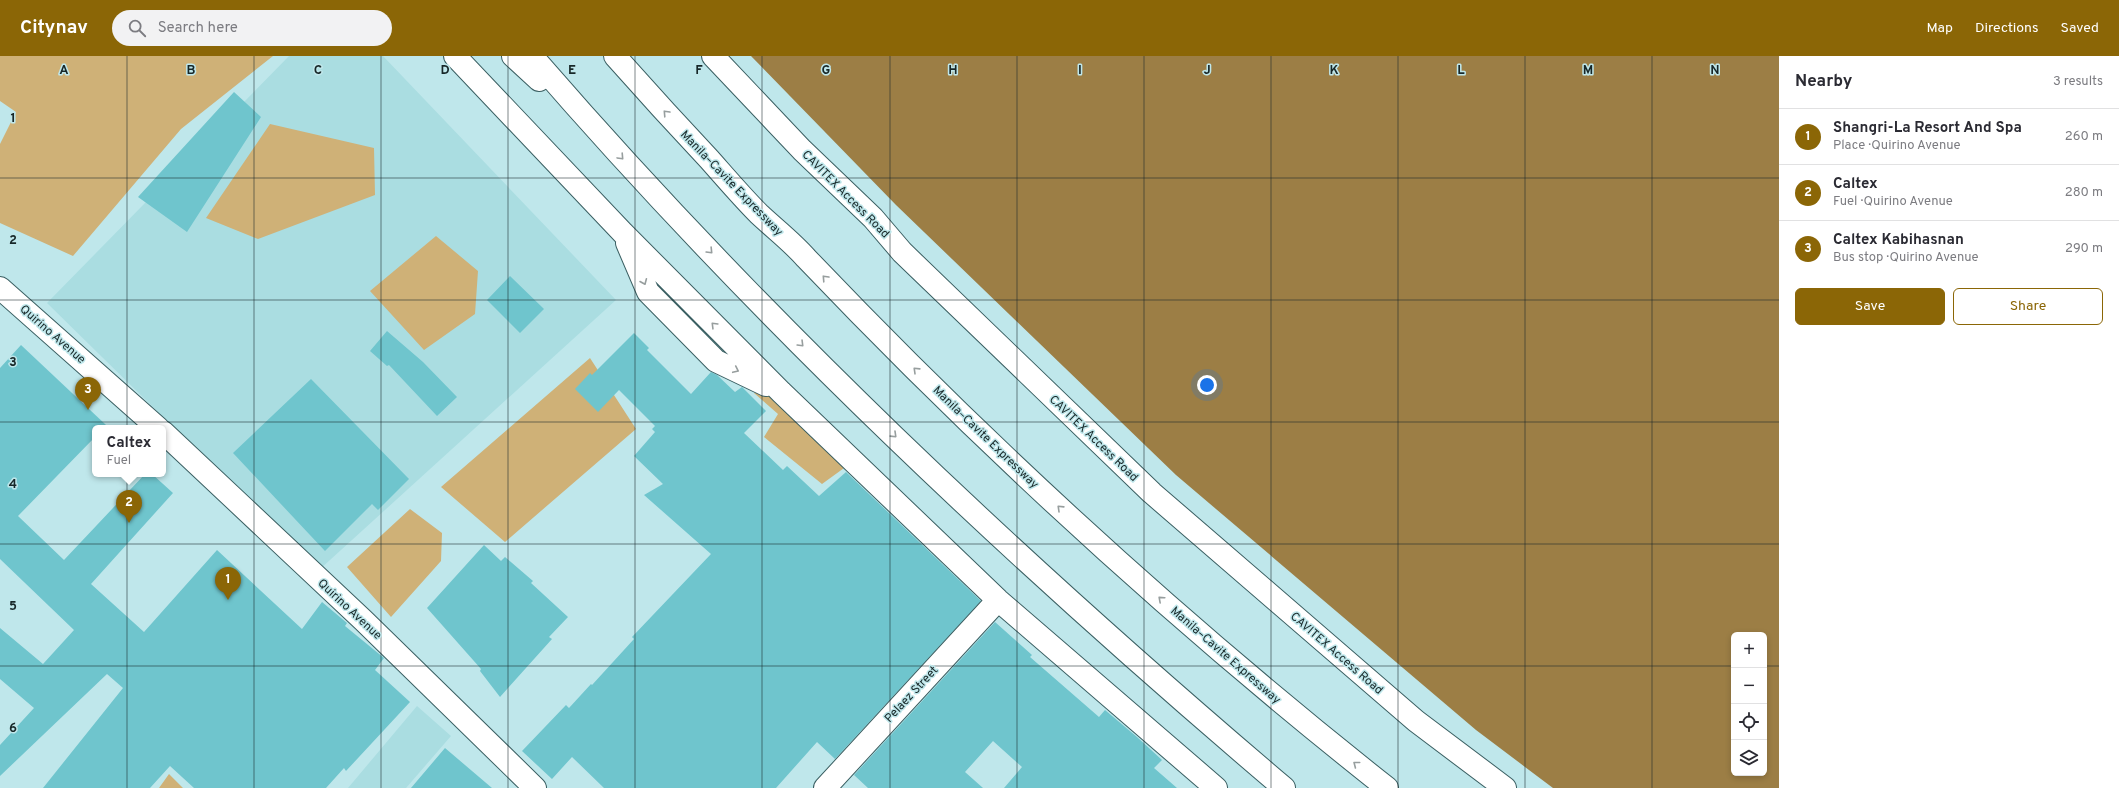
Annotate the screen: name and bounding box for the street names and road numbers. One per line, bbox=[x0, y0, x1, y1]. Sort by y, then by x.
street label: Manila–Cavite Expressway bbox=[676, 127, 786, 240]
street label: CAVITEX Access Road bbox=[798, 147, 893, 242]
street label: Quirino Avenue bbox=[16, 302, 89, 368]
street label: Manila–Cavite Expressway bbox=[929, 383, 1042, 493]
street label: CAVITEX Access Road bbox=[1045, 392, 1141, 485]
street label: Quirino Avenue bbox=[314, 576, 385, 644]
street label: Manila–Cavite Expressway bbox=[1167, 603, 1284, 708]
street label: CAVITEX Access Road bbox=[1287, 609, 1386, 698]
street label: Pelaez Street bbox=[881, 663, 942, 726]

